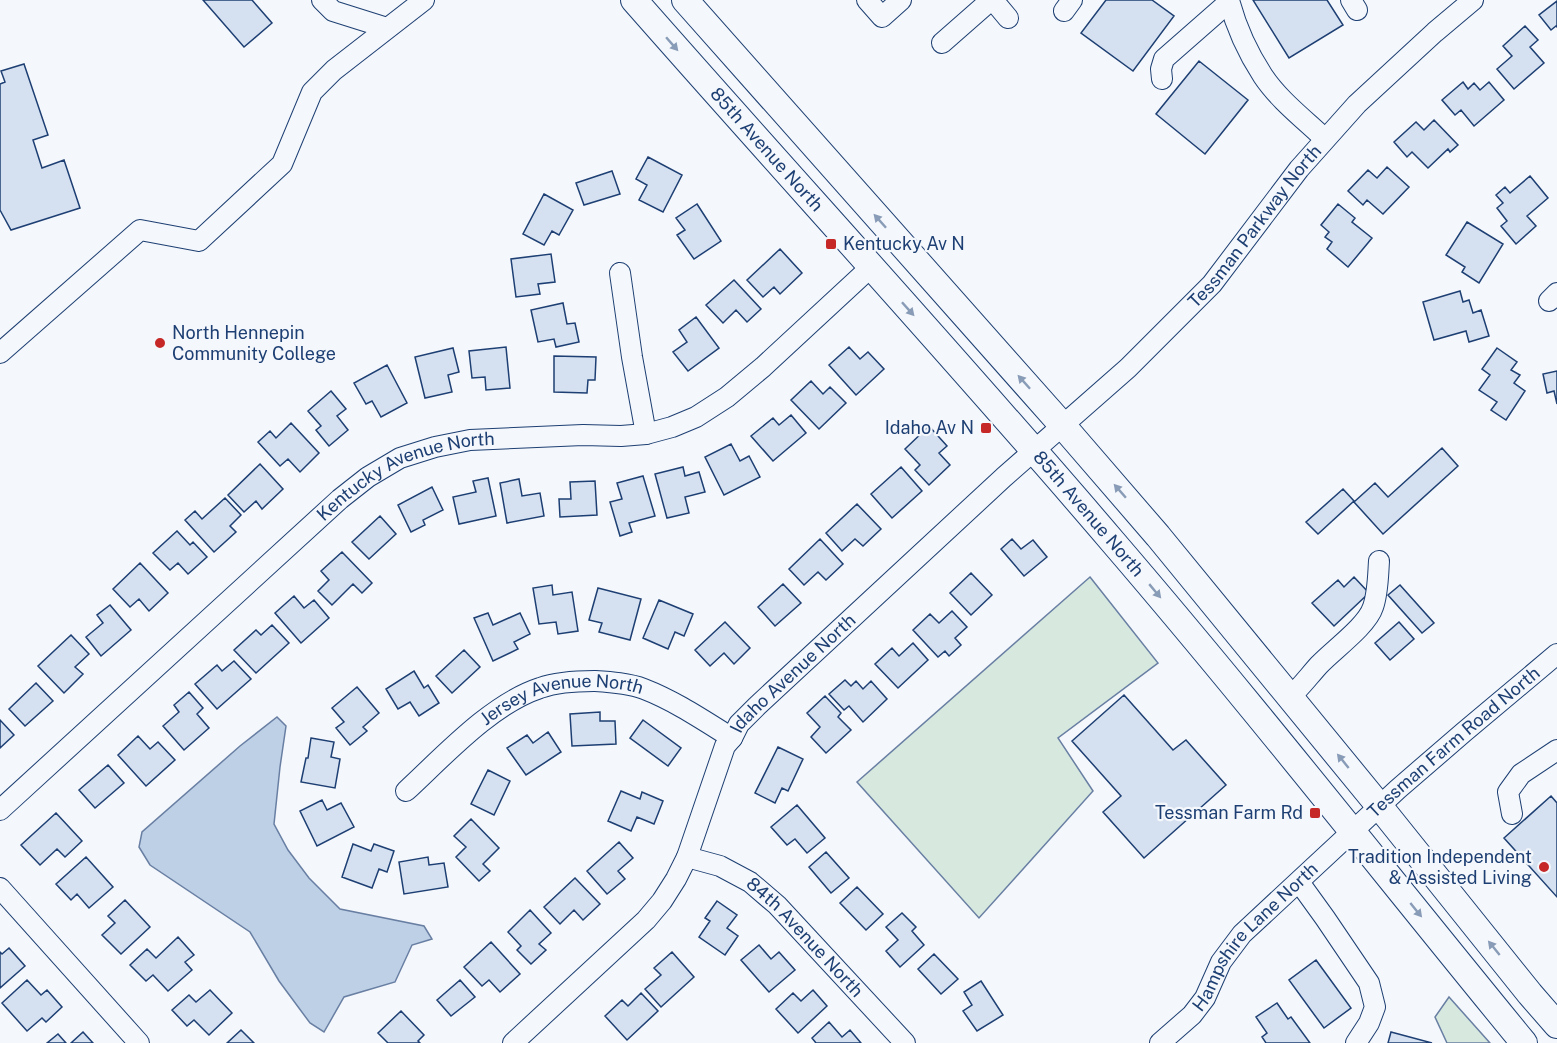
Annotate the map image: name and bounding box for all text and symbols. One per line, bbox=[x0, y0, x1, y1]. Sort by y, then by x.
one-way arrow bbox=[665, 36, 678, 51]
street label: 85th Avenue North bbox=[706, 83, 828, 215]
street label: Tessman Parkway North bbox=[1183, 141, 1325, 312]
one-way arrow bbox=[873, 213, 887, 228]
place label: Kentucky Av N bbox=[843, 233, 965, 254]
marker: Kentucky Av N bbox=[824, 237, 838, 251]
one-way arrow bbox=[901, 301, 914, 316]
place label: North Hennepin Community College bbox=[172, 322, 336, 364]
marker: North Hennepin Community College bbox=[153, 336, 167, 350]
one-way arrow bbox=[1018, 375, 1031, 390]
place label: Idaho Av N bbox=[885, 417, 974, 438]
marker: Idaho Av N bbox=[979, 421, 993, 435]
street label: Kentucky Avenue North bbox=[312, 428, 495, 525]
street label: 85th Avenue North bbox=[1029, 446, 1149, 581]
one-way arrow bbox=[1114, 484, 1127, 499]
one-way arrow bbox=[1148, 583, 1161, 599]
street label: Idaho Avenue North bbox=[725, 609, 860, 736]
street label: Tessman Farm Road North bbox=[1363, 662, 1544, 822]
street label: Jersey Avenue North bbox=[476, 670, 646, 729]
one-way arrow bbox=[1337, 754, 1350, 769]
place label: Tessman Farm Rd bbox=[1155, 802, 1303, 823]
marker: Tessman Farm Rd bbox=[1308, 806, 1322, 820]
place label: Tradition Independent & Assisted Living bbox=[1348, 846, 1532, 888]
street label: Hampshire Lane North bbox=[1188, 858, 1322, 1015]
marker: Tradition Independent & Assisted Living bbox=[1537, 860, 1551, 874]
street label: 84th Avenue North bbox=[742, 873, 868, 1001]
one-way arrow bbox=[1409, 902, 1422, 917]
one-way arrow bbox=[1487, 940, 1500, 956]

